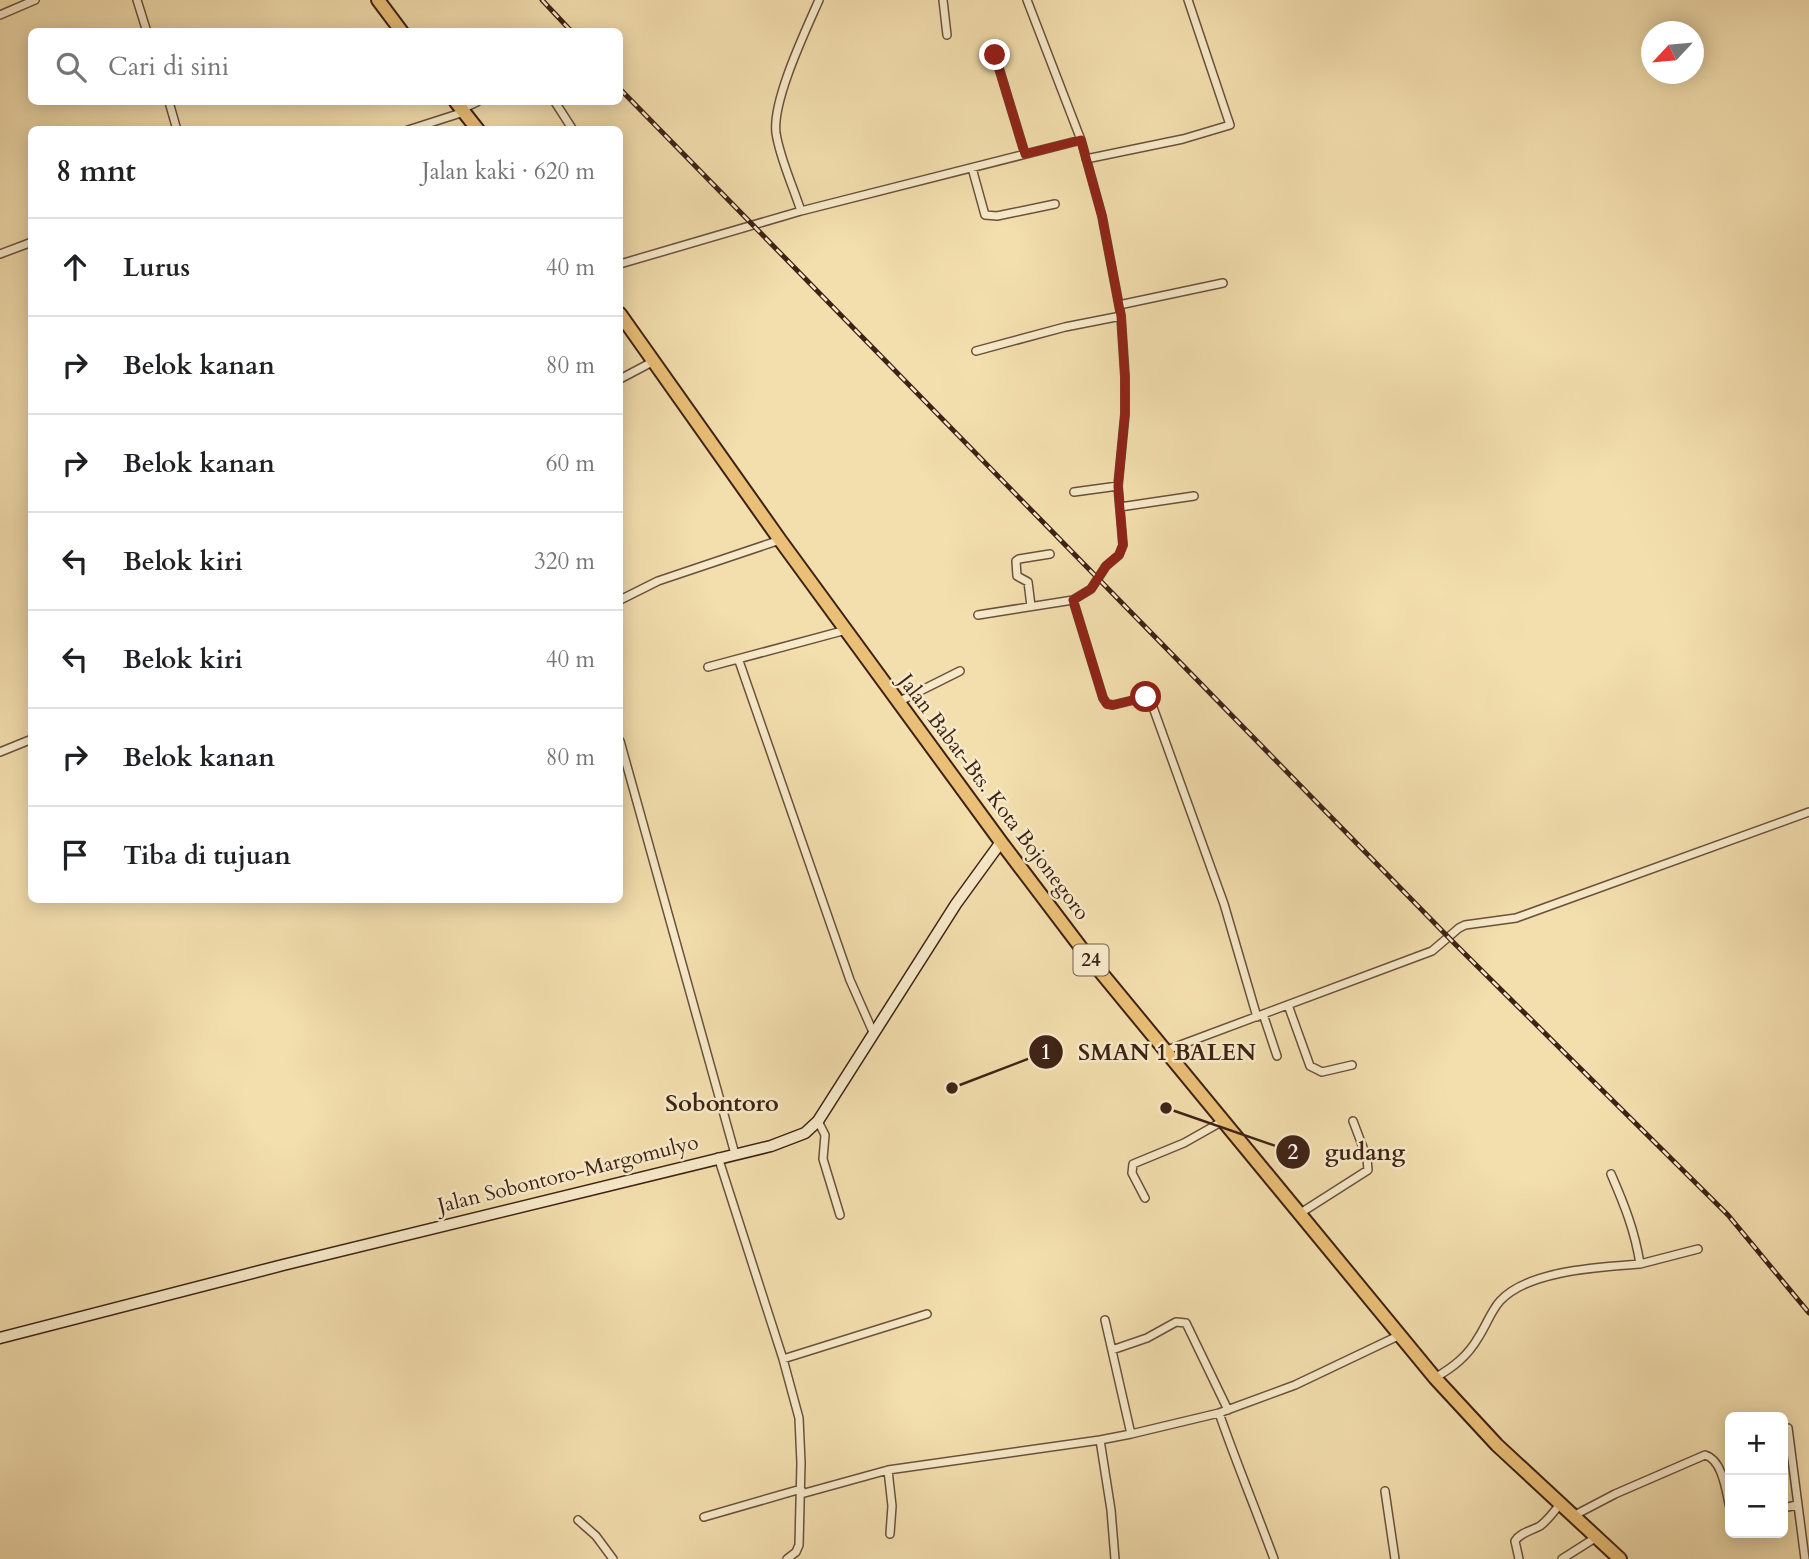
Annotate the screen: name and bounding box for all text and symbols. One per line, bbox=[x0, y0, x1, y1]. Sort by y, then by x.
north arrow bbox=[1641, 21, 1704, 84]
search box bbox=[28, 28, 623, 105]
route end bbox=[979, 39, 1010, 70]
icon: search bbox=[52, 48, 90, 86]
text: Cari di sini bbox=[108, 49, 229, 84]
text: 8 mnt bbox=[56, 151, 136, 192]
text: Jalan kaki · 620 m bbox=[422, 156, 595, 187]
icon: ahead bbox=[56, 248, 94, 286]
text: Lurus bbox=[123, 250, 190, 285]
text: 40 m bbox=[546, 252, 595, 283]
icon: right bbox=[56, 346, 94, 384]
text: Belok kanan bbox=[123, 348, 275, 383]
text: 80 m bbox=[546, 350, 595, 381]
icon: right bbox=[56, 444, 94, 482]
text: Belok kanan bbox=[123, 446, 275, 481]
text: 60 m bbox=[546, 448, 595, 479]
icon: left bbox=[56, 542, 94, 580]
text: Belok kiri bbox=[123, 544, 243, 579]
text: 320 m bbox=[534, 546, 595, 577]
icon: left bbox=[56, 640, 94, 678]
text: Belok kiri bbox=[123, 642, 243, 677]
text: 40 m bbox=[546, 644, 595, 675]
street label: Jalan Babat-Bts. Kota Bojonegoro bbox=[890, 665, 1096, 926]
route start bbox=[1130, 681, 1161, 712]
icon: right bbox=[56, 738, 94, 776]
text: Belok kanan bbox=[123, 740, 275, 775]
text: 80 m bbox=[546, 742, 595, 773]
icon: arrive bbox=[56, 836, 94, 874]
text: Tiba di tujuan bbox=[123, 838, 291, 873]
road number: 24 bbox=[1074, 944, 1108, 976]
callout: SMAN 1 BALEN bbox=[1029, 1030, 1270, 1074]
text: SMAN 1 BALEN bbox=[1078, 1037, 1256, 1068]
text: 1 bbox=[1041, 1038, 1051, 1067]
district label: Sobontoro bbox=[665, 1087, 779, 1120]
street label: Jalan Sobontoro-Margomulyo bbox=[432, 1128, 701, 1221]
callout: gudang bbox=[1276, 1130, 1419, 1174]
text: gudang bbox=[1325, 1137, 1405, 1168]
text: 2 bbox=[1288, 1138, 1299, 1167]
map controls bbox=[1725, 1412, 1788, 1538]
button: + bbox=[1725, 1412, 1788, 1475]
button: − bbox=[1725, 1475, 1788, 1538]

